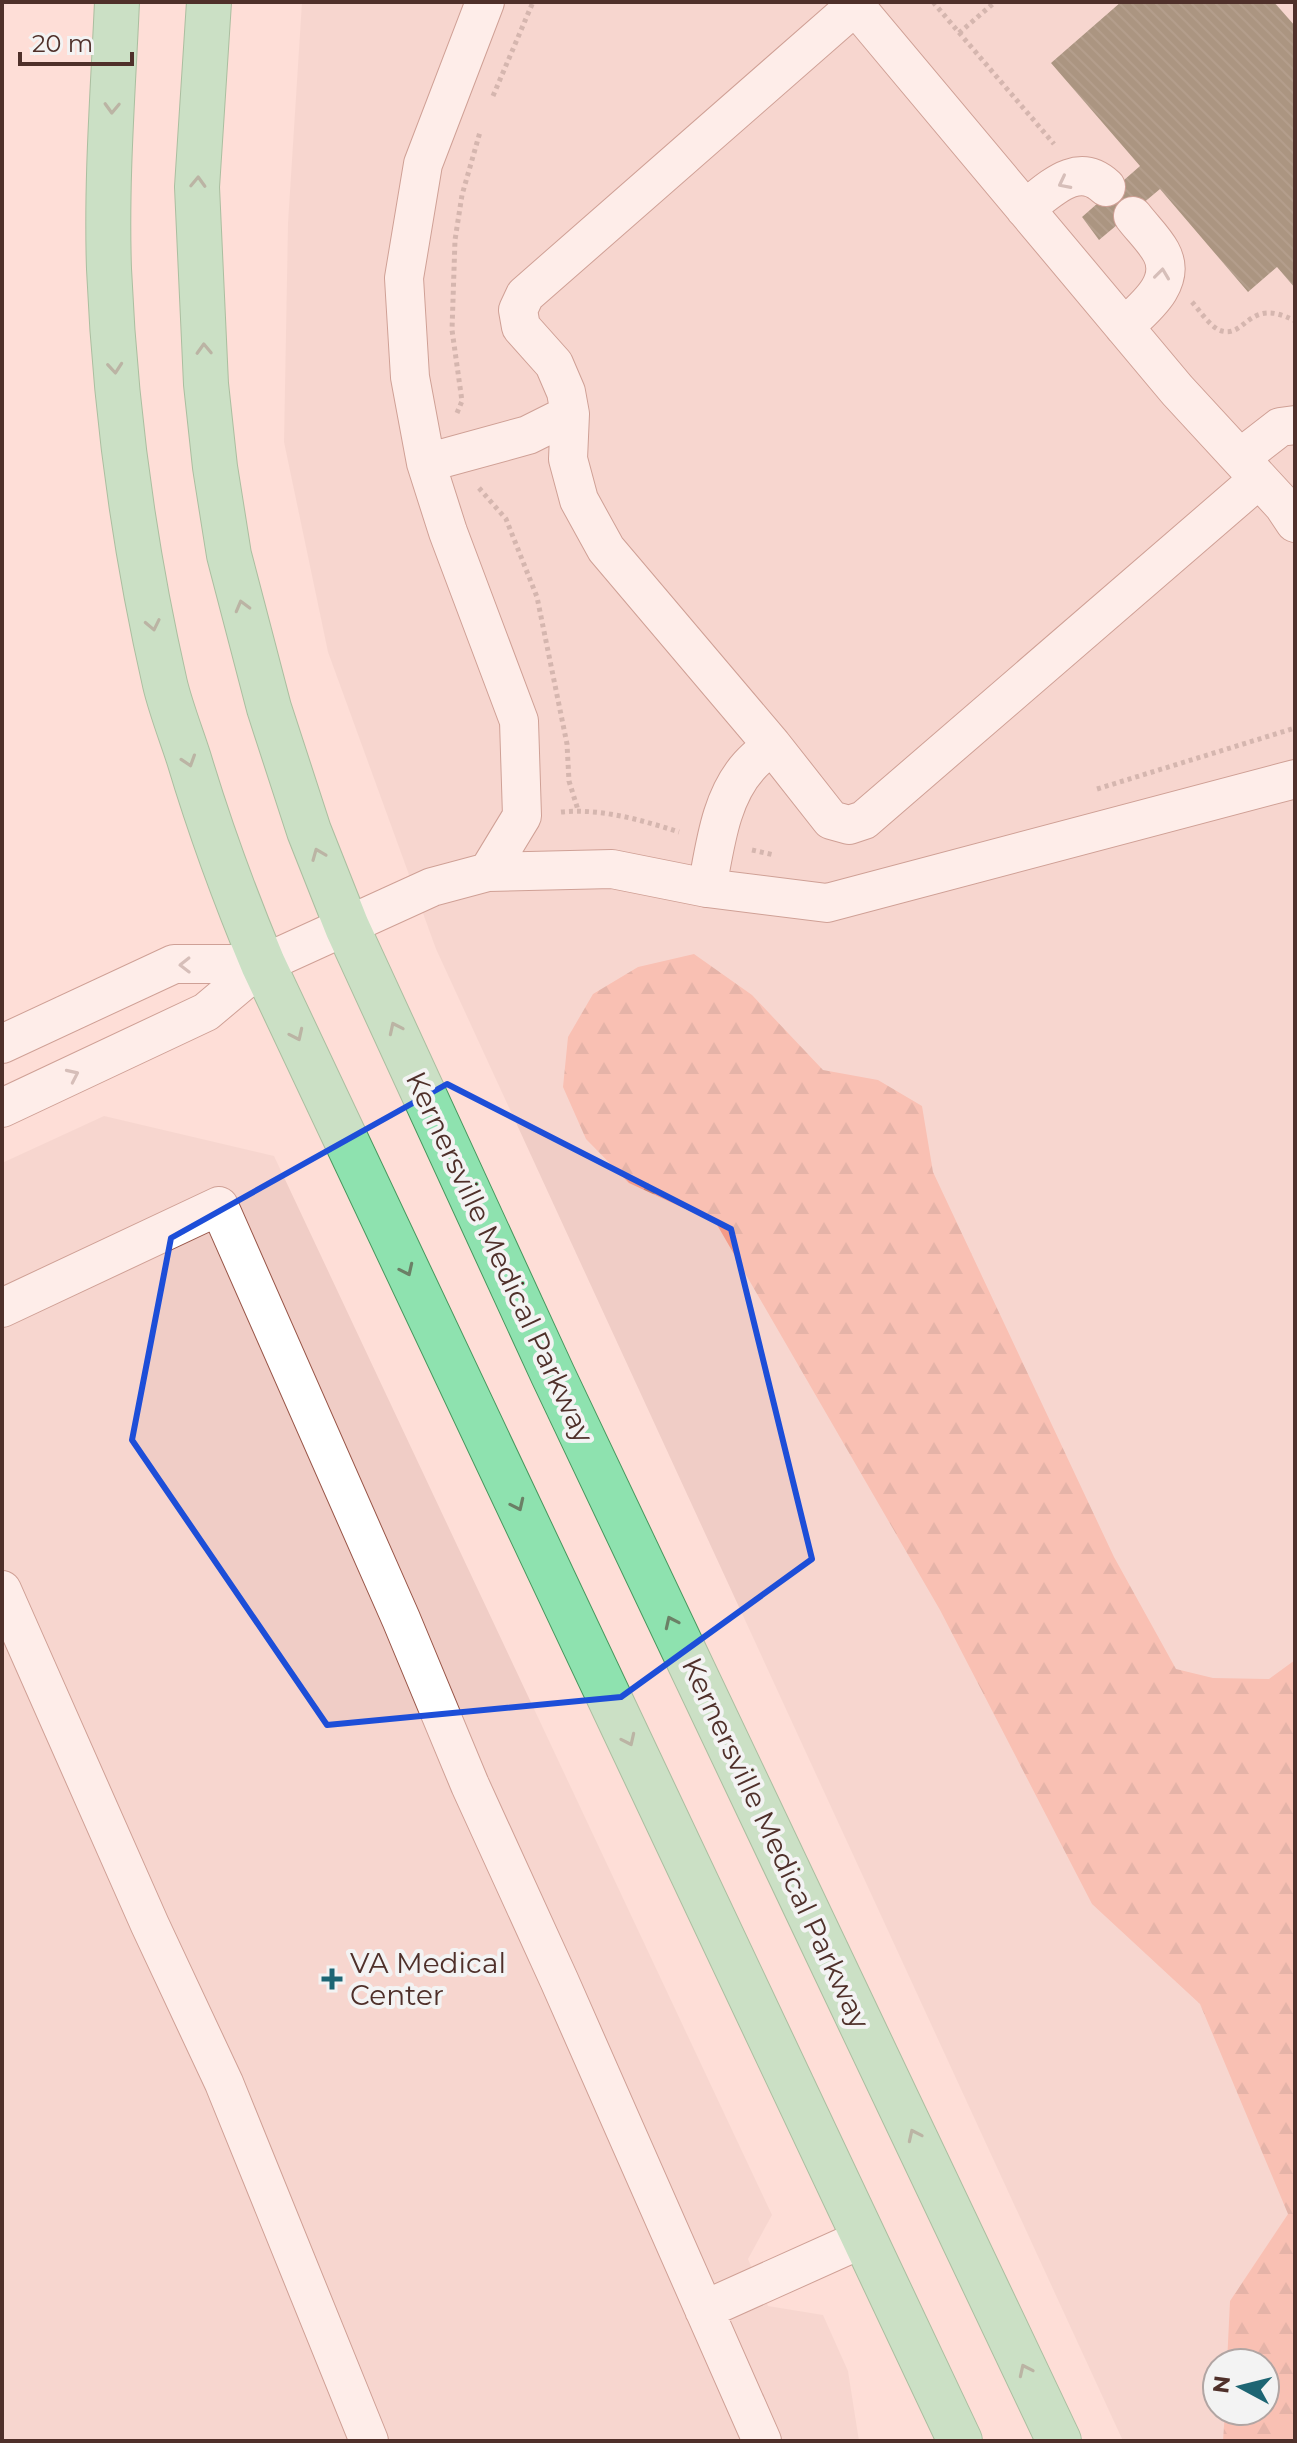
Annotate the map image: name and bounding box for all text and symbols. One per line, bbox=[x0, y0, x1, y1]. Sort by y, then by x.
scale bar bbox=[20, 16, 132, 66]
text: 20 m bbox=[32, 29, 93, 58]
one-way arrow bbox=[104, 102, 121, 115]
one-way arrow bbox=[1058, 173, 1073, 189]
one-way arrow bbox=[189, 175, 206, 188]
one-way arrow bbox=[1153, 267, 1170, 280]
one-way arrow bbox=[196, 342, 213, 355]
one-way arrow bbox=[106, 362, 123, 375]
one-way arrow bbox=[235, 599, 252, 613]
one-way arrow bbox=[144, 617, 161, 631]
one-way arrow bbox=[180, 754, 196, 767]
one-way arrow bbox=[311, 848, 328, 862]
one-way arrow bbox=[178, 956, 191, 973]
one-way arrow bbox=[389, 1022, 405, 1037]
one-way arrow bbox=[287, 1026, 303, 1041]
street label: Kernersville Medical Parkway bbox=[399, 1066, 601, 1449]
one-way arrow bbox=[64, 1069, 79, 1085]
one-way arrow bbox=[397, 1262, 413, 1276]
one-way arrow bbox=[508, 1497, 524, 1512]
one-way arrow bbox=[665, 1616, 681, 1631]
street label: Kernersville Medical Parkway bbox=[675, 1652, 877, 2035]
one-way arrow bbox=[619, 1732, 635, 1747]
place label: VA Medical Center bbox=[350, 1946, 506, 2012]
marker: VA Medical Center bbox=[321, 1968, 343, 1990]
one-way arrow bbox=[908, 2129, 924, 2144]
north arrow bbox=[1201, 2347, 1281, 2427]
one-way arrow bbox=[1019, 2364, 1035, 2379]
text: N bbox=[1207, 2374, 1236, 2395]

